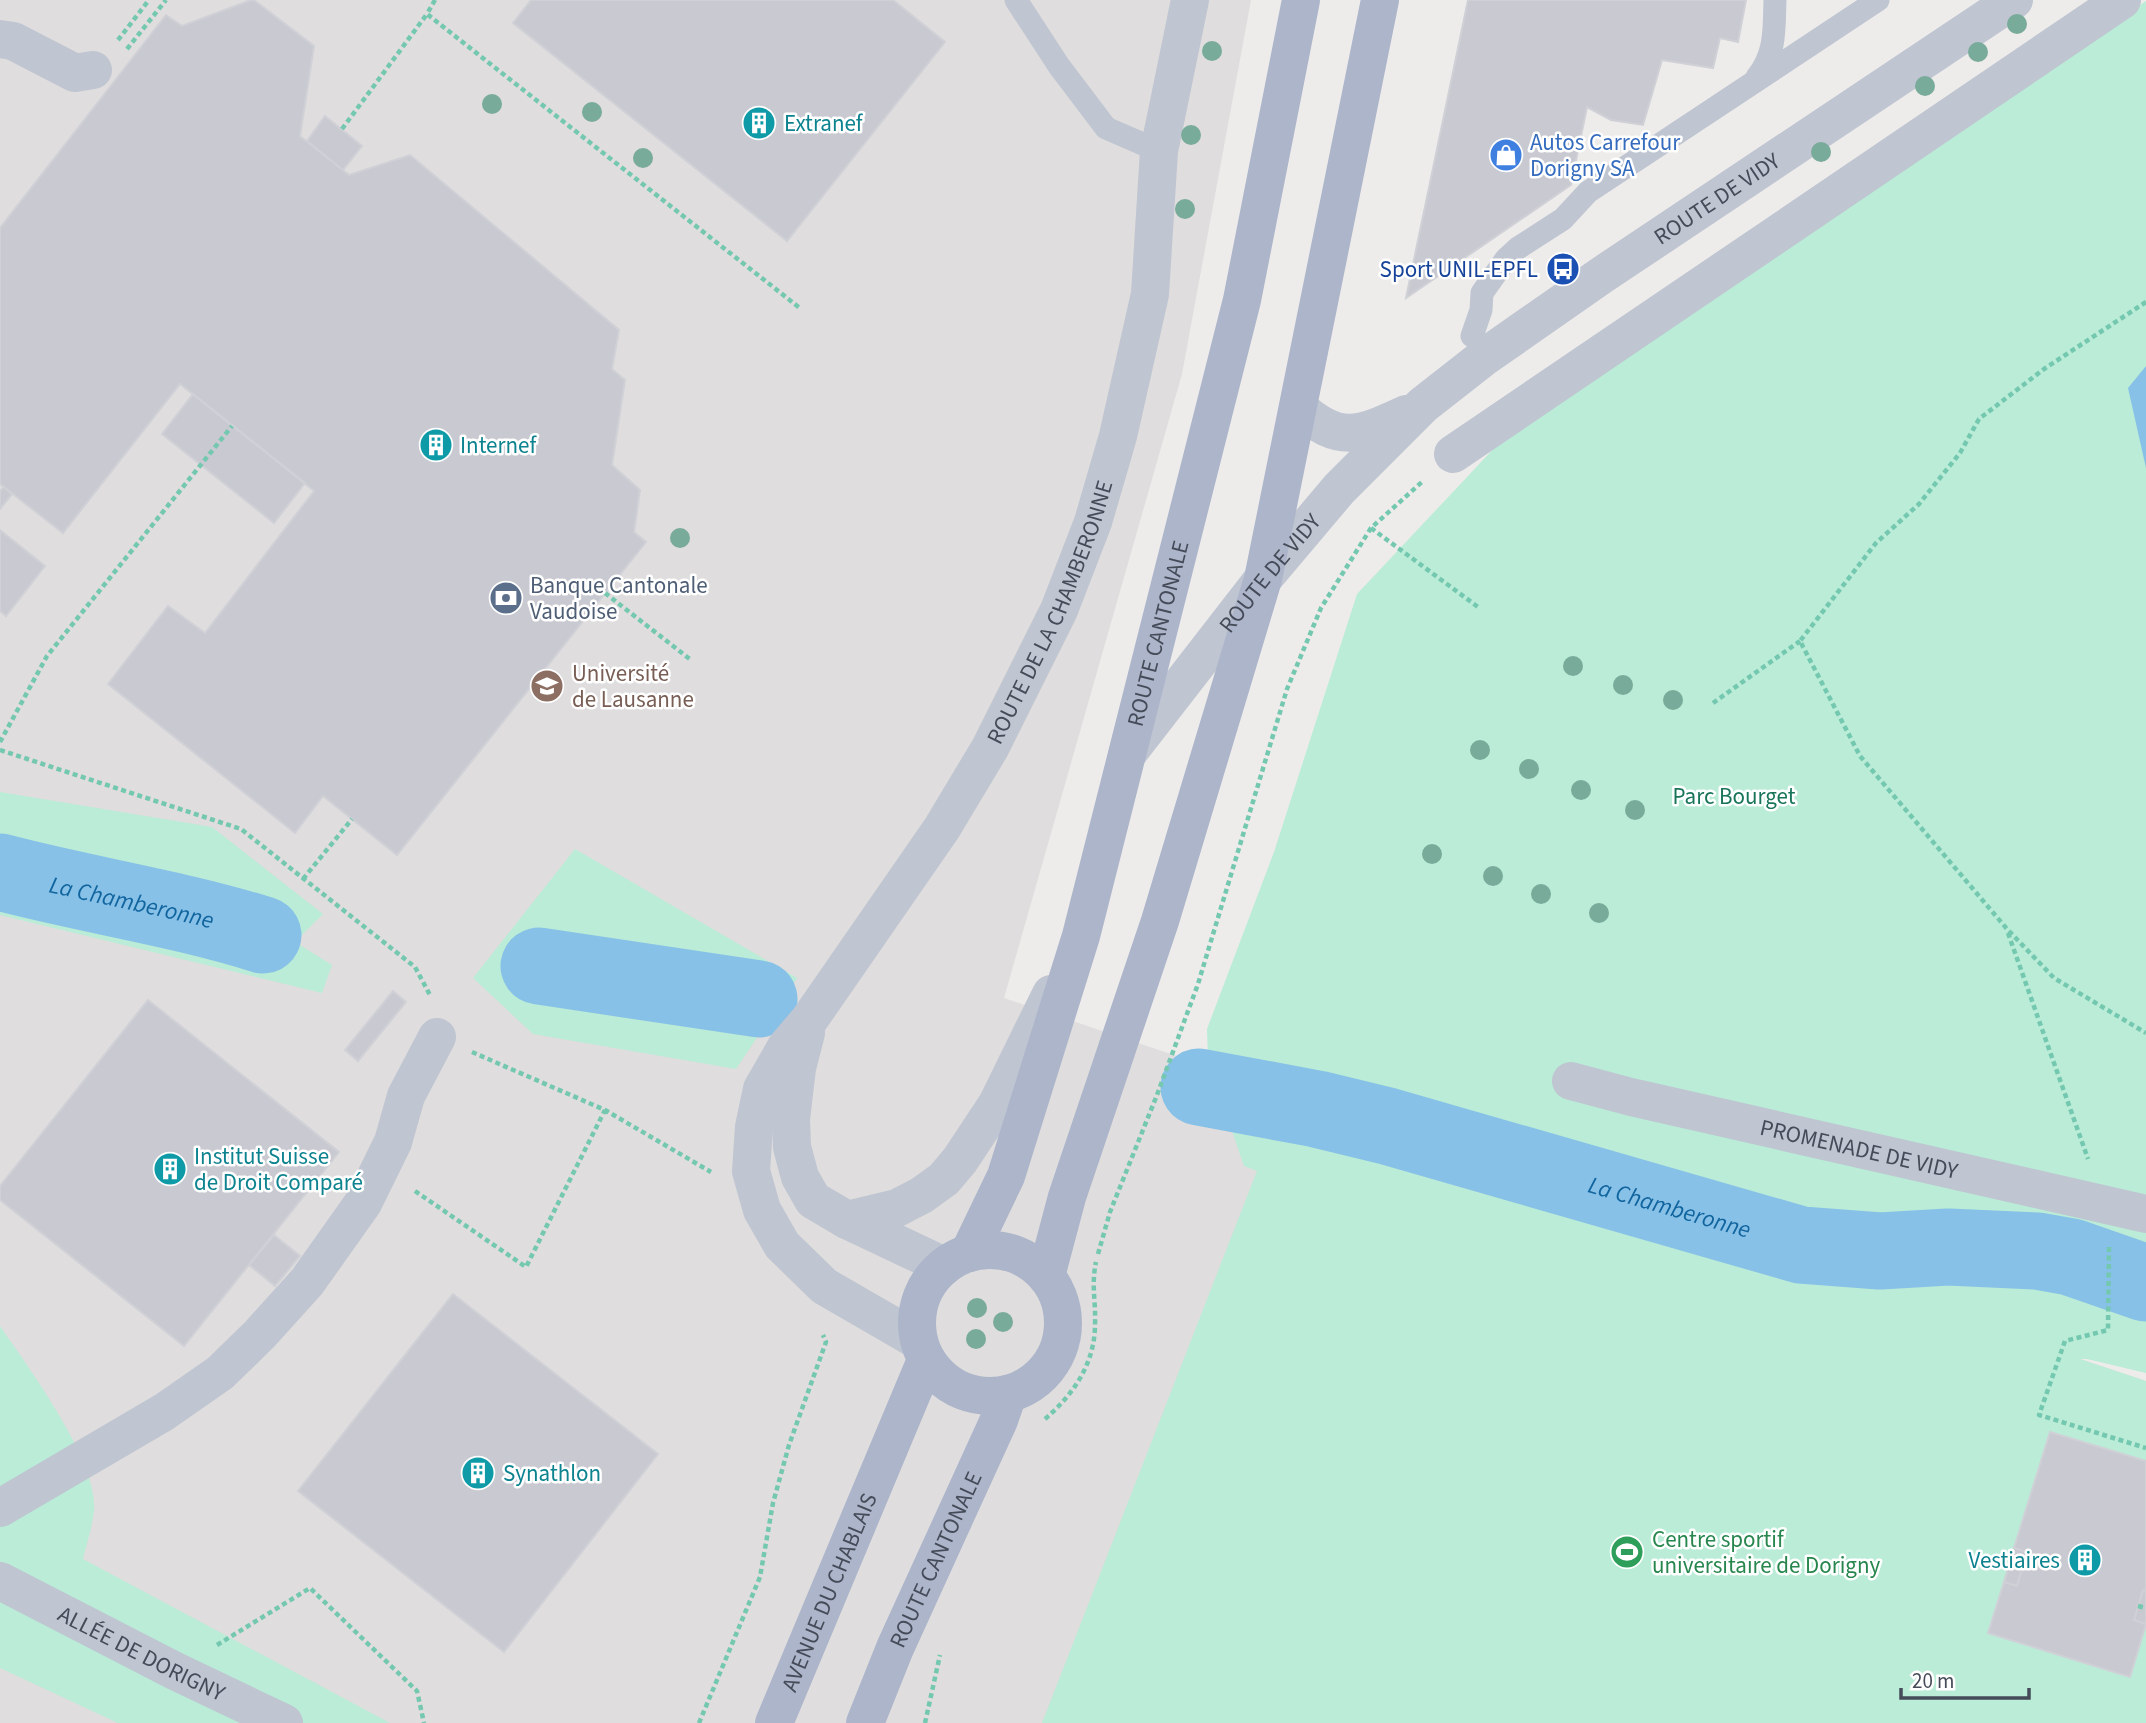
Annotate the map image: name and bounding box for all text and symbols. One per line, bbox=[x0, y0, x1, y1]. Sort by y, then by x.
building icon: Extranef bbox=[740, 104, 778, 142]
place label: Extranef bbox=[784, 107, 864, 140]
place label: Autos Carrefour Dorigny SA bbox=[1530, 126, 1681, 185]
shop icon: Autos Carrefour Dorigny SA bbox=[1487, 136, 1525, 174]
street label: ROUTE DE VIDY bbox=[1647, 144, 1786, 253]
bus stop icon: Sport UNIL-EPFL bbox=[1544, 250, 1582, 288]
place label: Sport UNIL-EPFL bbox=[1380, 253, 1538, 286]
building icon: Internef bbox=[417, 426, 455, 464]
place label: Internef bbox=[460, 429, 537, 462]
street label: ROUTE DE LA CHAMBERONNE bbox=[978, 476, 1121, 749]
street label: ROUTE DE VIDY bbox=[1211, 506, 1328, 640]
street label: ROUTE CANTONALE bbox=[1118, 537, 1197, 730]
place label: Banque Cantonale Vaudoise bbox=[530, 569, 708, 628]
bank icon: Banque Cantonale Vaudoise bbox=[487, 579, 525, 617]
place label: Université de Lausanne bbox=[572, 657, 694, 716]
school or university icon: Université de Lausanne bbox=[528, 667, 566, 705]
park label: Parc Bourget bbox=[1673, 780, 1796, 813]
water label: La Chamberonne bbox=[46, 867, 218, 938]
street label: PROMENADE DE VIDY bbox=[1757, 1110, 1961, 1187]
place label: Institut Suisse de Droit Comparé bbox=[194, 1140, 363, 1199]
building icon: Institut Suisse de Droit Comparé bbox=[151, 1150, 189, 1188]
water label: La Chamberonne bbox=[1584, 1167, 1755, 1247]
building icon: Synathlon bbox=[459, 1454, 497, 1492]
place label: Synathlon bbox=[503, 1457, 601, 1490]
street label: ROUTE CANTONALE bbox=[881, 1466, 990, 1653]
street label: AVENUE DU CHABLAIS bbox=[773, 1488, 885, 1696]
place label: Centre sportif universitaire de Dorigny bbox=[1652, 1523, 1880, 1582]
sports icon: Centre sportif universitaire de Dorigny bbox=[1608, 1533, 1646, 1571]
building icon: Vestiaires bbox=[2066, 1541, 2104, 1579]
place label: Vestiaires bbox=[1968, 1544, 2060, 1577]
street label: ALLÉE DE DORIGNY bbox=[52, 1597, 231, 1709]
scale bar bbox=[1901, 1656, 2029, 1700]
text: 20 m bbox=[1912, 1666, 1954, 1696]

